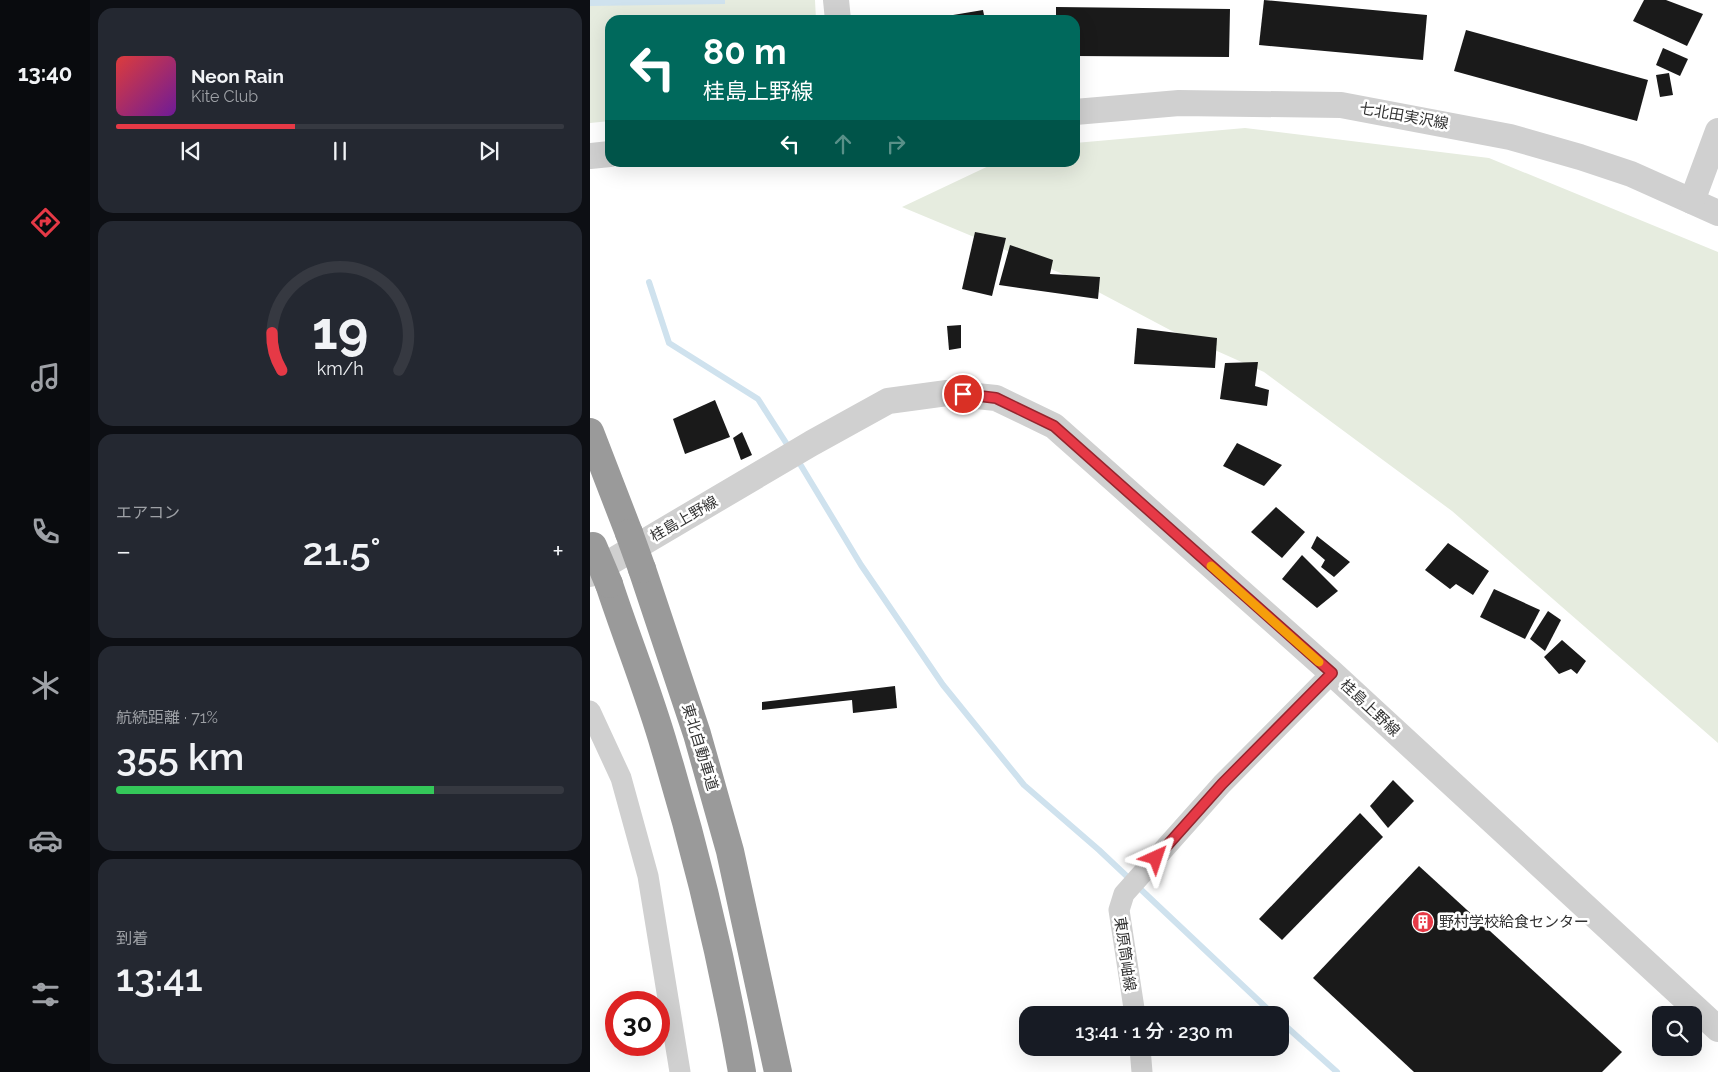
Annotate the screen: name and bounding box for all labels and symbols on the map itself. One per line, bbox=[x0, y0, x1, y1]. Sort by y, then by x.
street label: 七北田実沢線 bbox=[1358, 99, 1450, 133]
pin bbox=[942, 373, 984, 415]
street label: 桂島上野線 bbox=[647, 492, 721, 546]
street label: 桂島上野線 bbox=[1336, 676, 1404, 740]
street label: 東北自動車道 bbox=[678, 701, 722, 793]
position arrow bbox=[1129, 831, 1181, 883]
building icon: 野村学校給食センター bbox=[1411, 910, 1435, 934]
place label: 野村学校給食センター bbox=[1439, 913, 1589, 931]
street label: 東原筒岫線 bbox=[1111, 916, 1139, 992]
speed limit sign: 30 bbox=[605, 991, 670, 1056]

